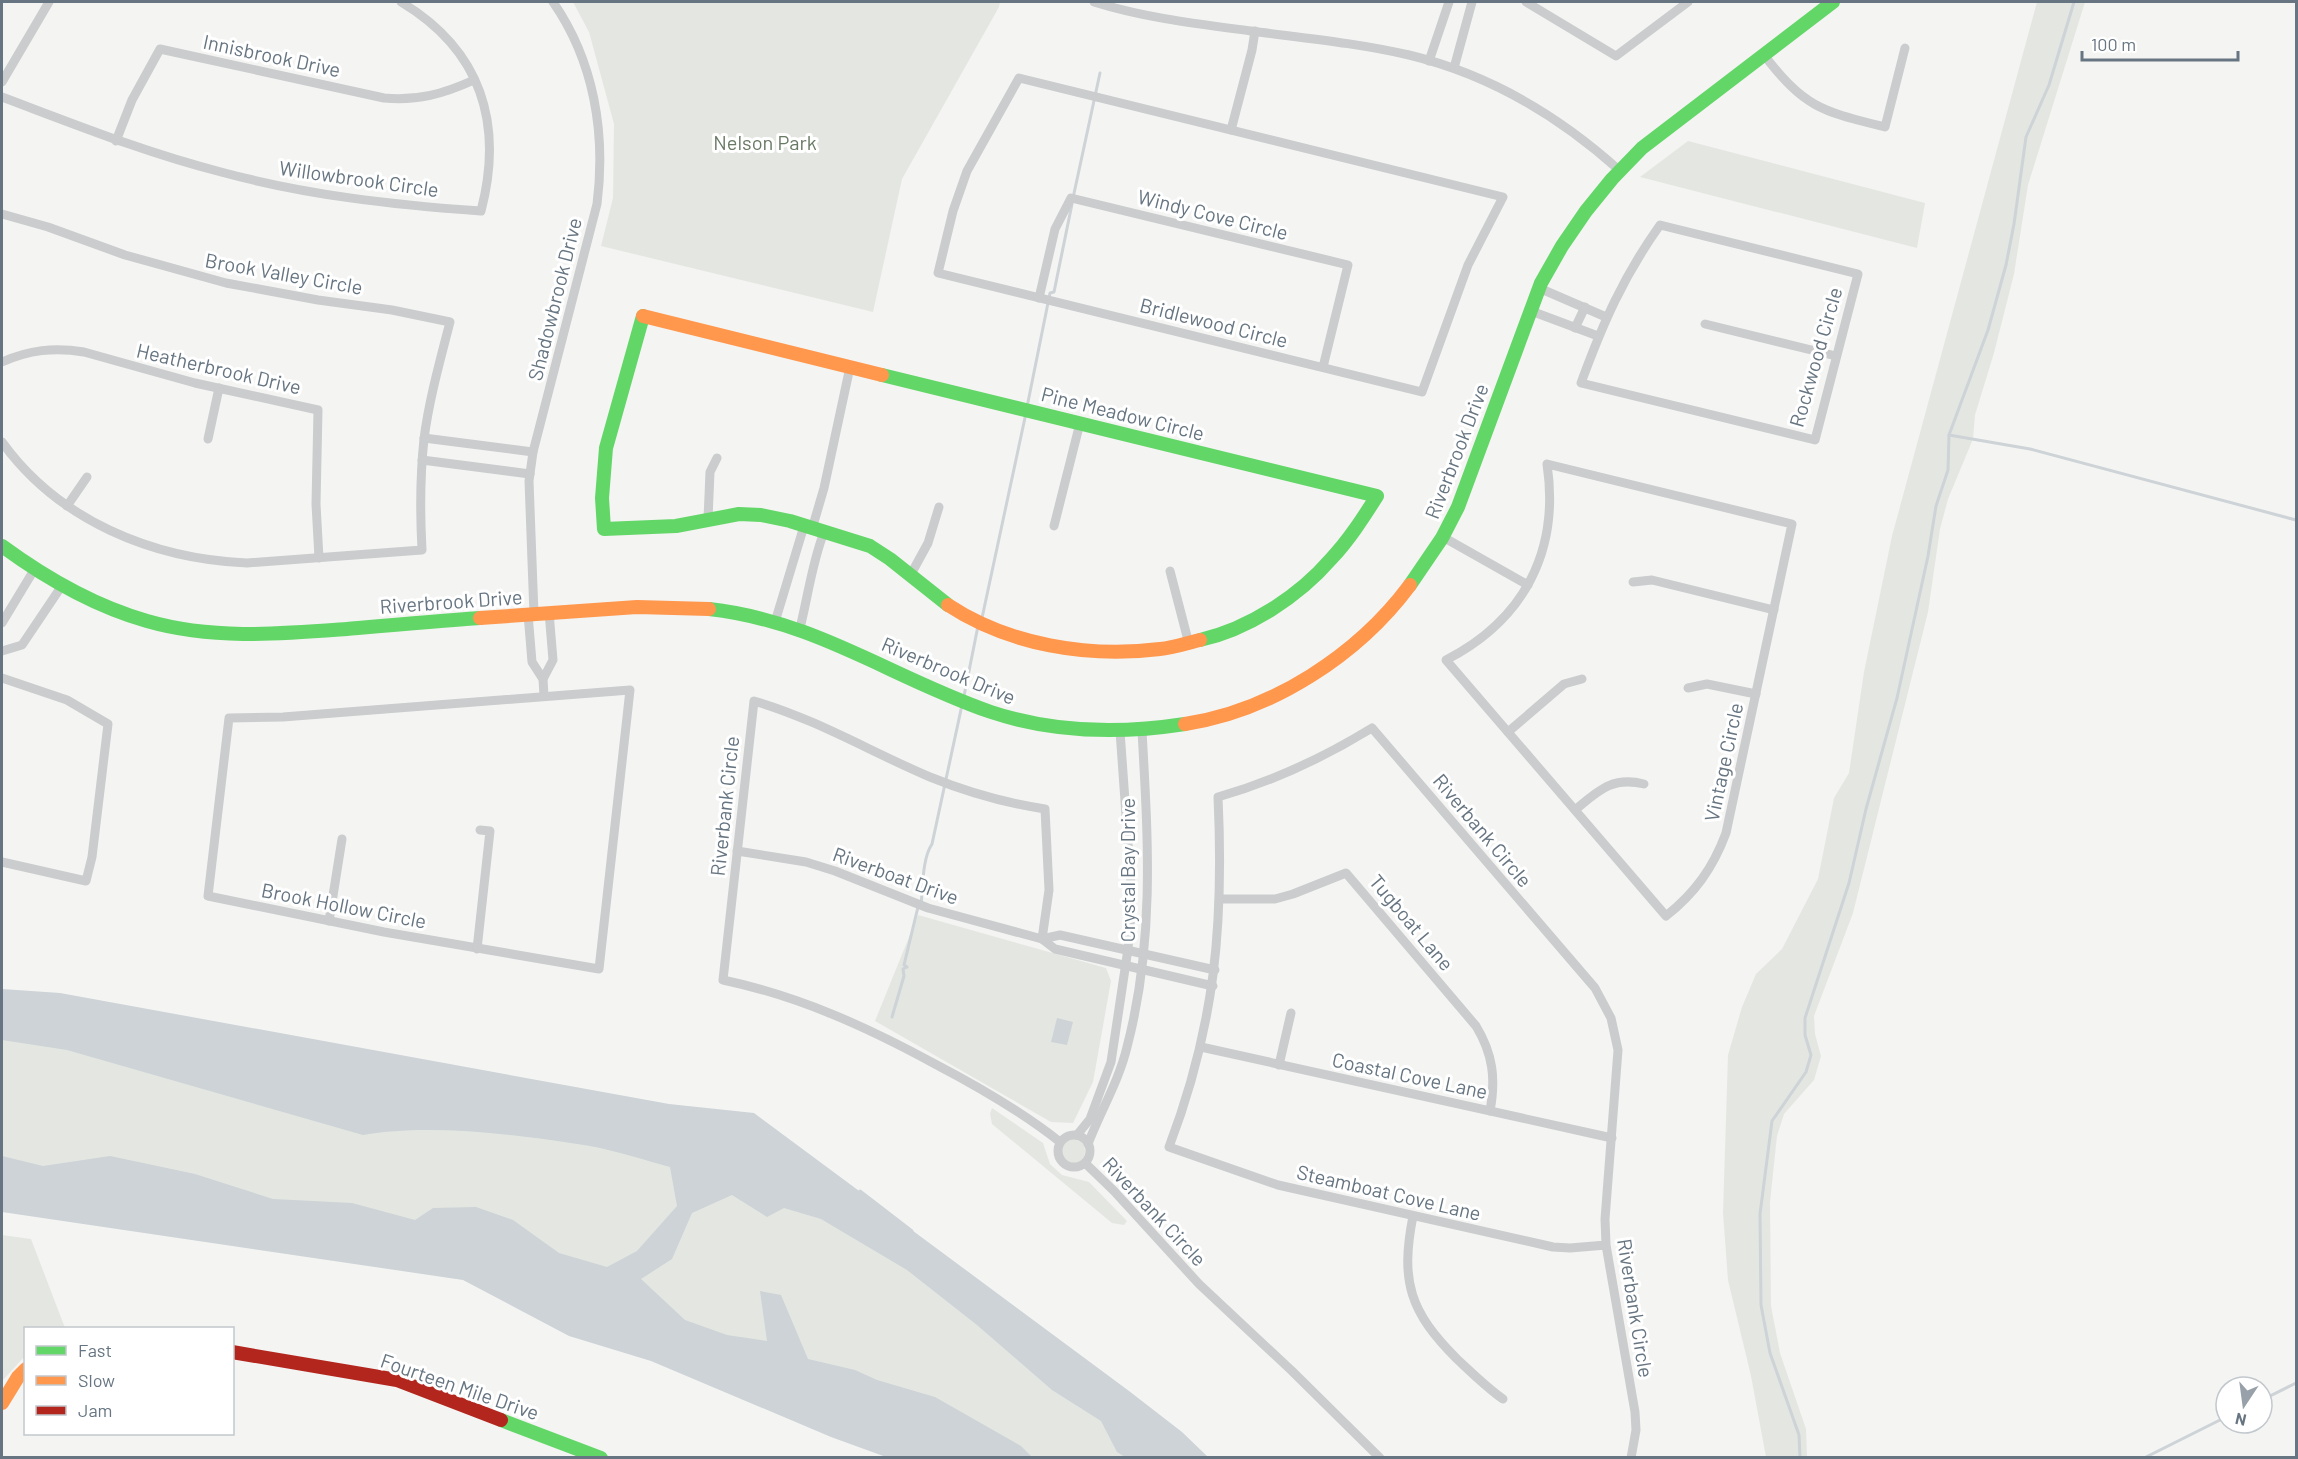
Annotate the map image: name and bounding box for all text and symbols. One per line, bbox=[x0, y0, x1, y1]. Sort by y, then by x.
scale bar bbox=[2082, 24, 2238, 62]
street label: Innisbrook Drive bbox=[201, 29, 343, 81]
text: 100 m bbox=[2091, 33, 2136, 55]
park label: Nelson Park bbox=[713, 130, 817, 154]
street label: Willowbrook Circle bbox=[278, 155, 440, 201]
street label: Windy Cove Circle bbox=[1135, 184, 1291, 244]
street label: Shadowbrook Drive bbox=[522, 215, 586, 383]
street label: Brook Valley Circle bbox=[203, 247, 365, 299]
street label: Rockwood Circle bbox=[1784, 284, 1846, 430]
street label: Bridlewood Circle bbox=[1137, 292, 1291, 352]
street label: Heatherbrook Drive bbox=[134, 337, 304, 399]
street label: Riverbrook Drive bbox=[1419, 380, 1493, 522]
street label: Pine Meadow Circle bbox=[1039, 381, 1207, 445]
street label: Riverbrook Drive bbox=[379, 584, 523, 618]
street label: Riverbrook Drive bbox=[879, 631, 1019, 709]
street label: Vintage Circle bbox=[1699, 701, 1747, 823]
street label: Riverbank Circle bbox=[705, 735, 743, 877]
street label: Riverbank Circle bbox=[1429, 768, 1537, 892]
street label: Crystal Bay Drive bbox=[1115, 798, 1139, 942]
street label: Riverboat Drive bbox=[830, 841, 962, 909]
street label: Tugboat Lane bbox=[1365, 869, 1459, 975]
street label: Brook Hollow Circle bbox=[259, 877, 429, 933]
street label: Coastal Cove Lane bbox=[1330, 1047, 1490, 1103]
street label: Riverbank Circle bbox=[1098, 1151, 1212, 1271]
street label: Steamboat Cove Lane bbox=[1295, 1159, 1483, 1225]
street label: Riverbank Circle bbox=[1613, 1237, 1659, 1379]
legend bbox=[24, 1327, 234, 1435]
text: Fast bbox=[78, 1339, 112, 1361]
street label: Fourteen Mile Drive bbox=[378, 1348, 542, 1424]
text: Slow bbox=[78, 1369, 115, 1391]
north arrow bbox=[2214, 1375, 2274, 1435]
text: Jam bbox=[78, 1399, 112, 1421]
text: N bbox=[2233, 1410, 2248, 1431]

